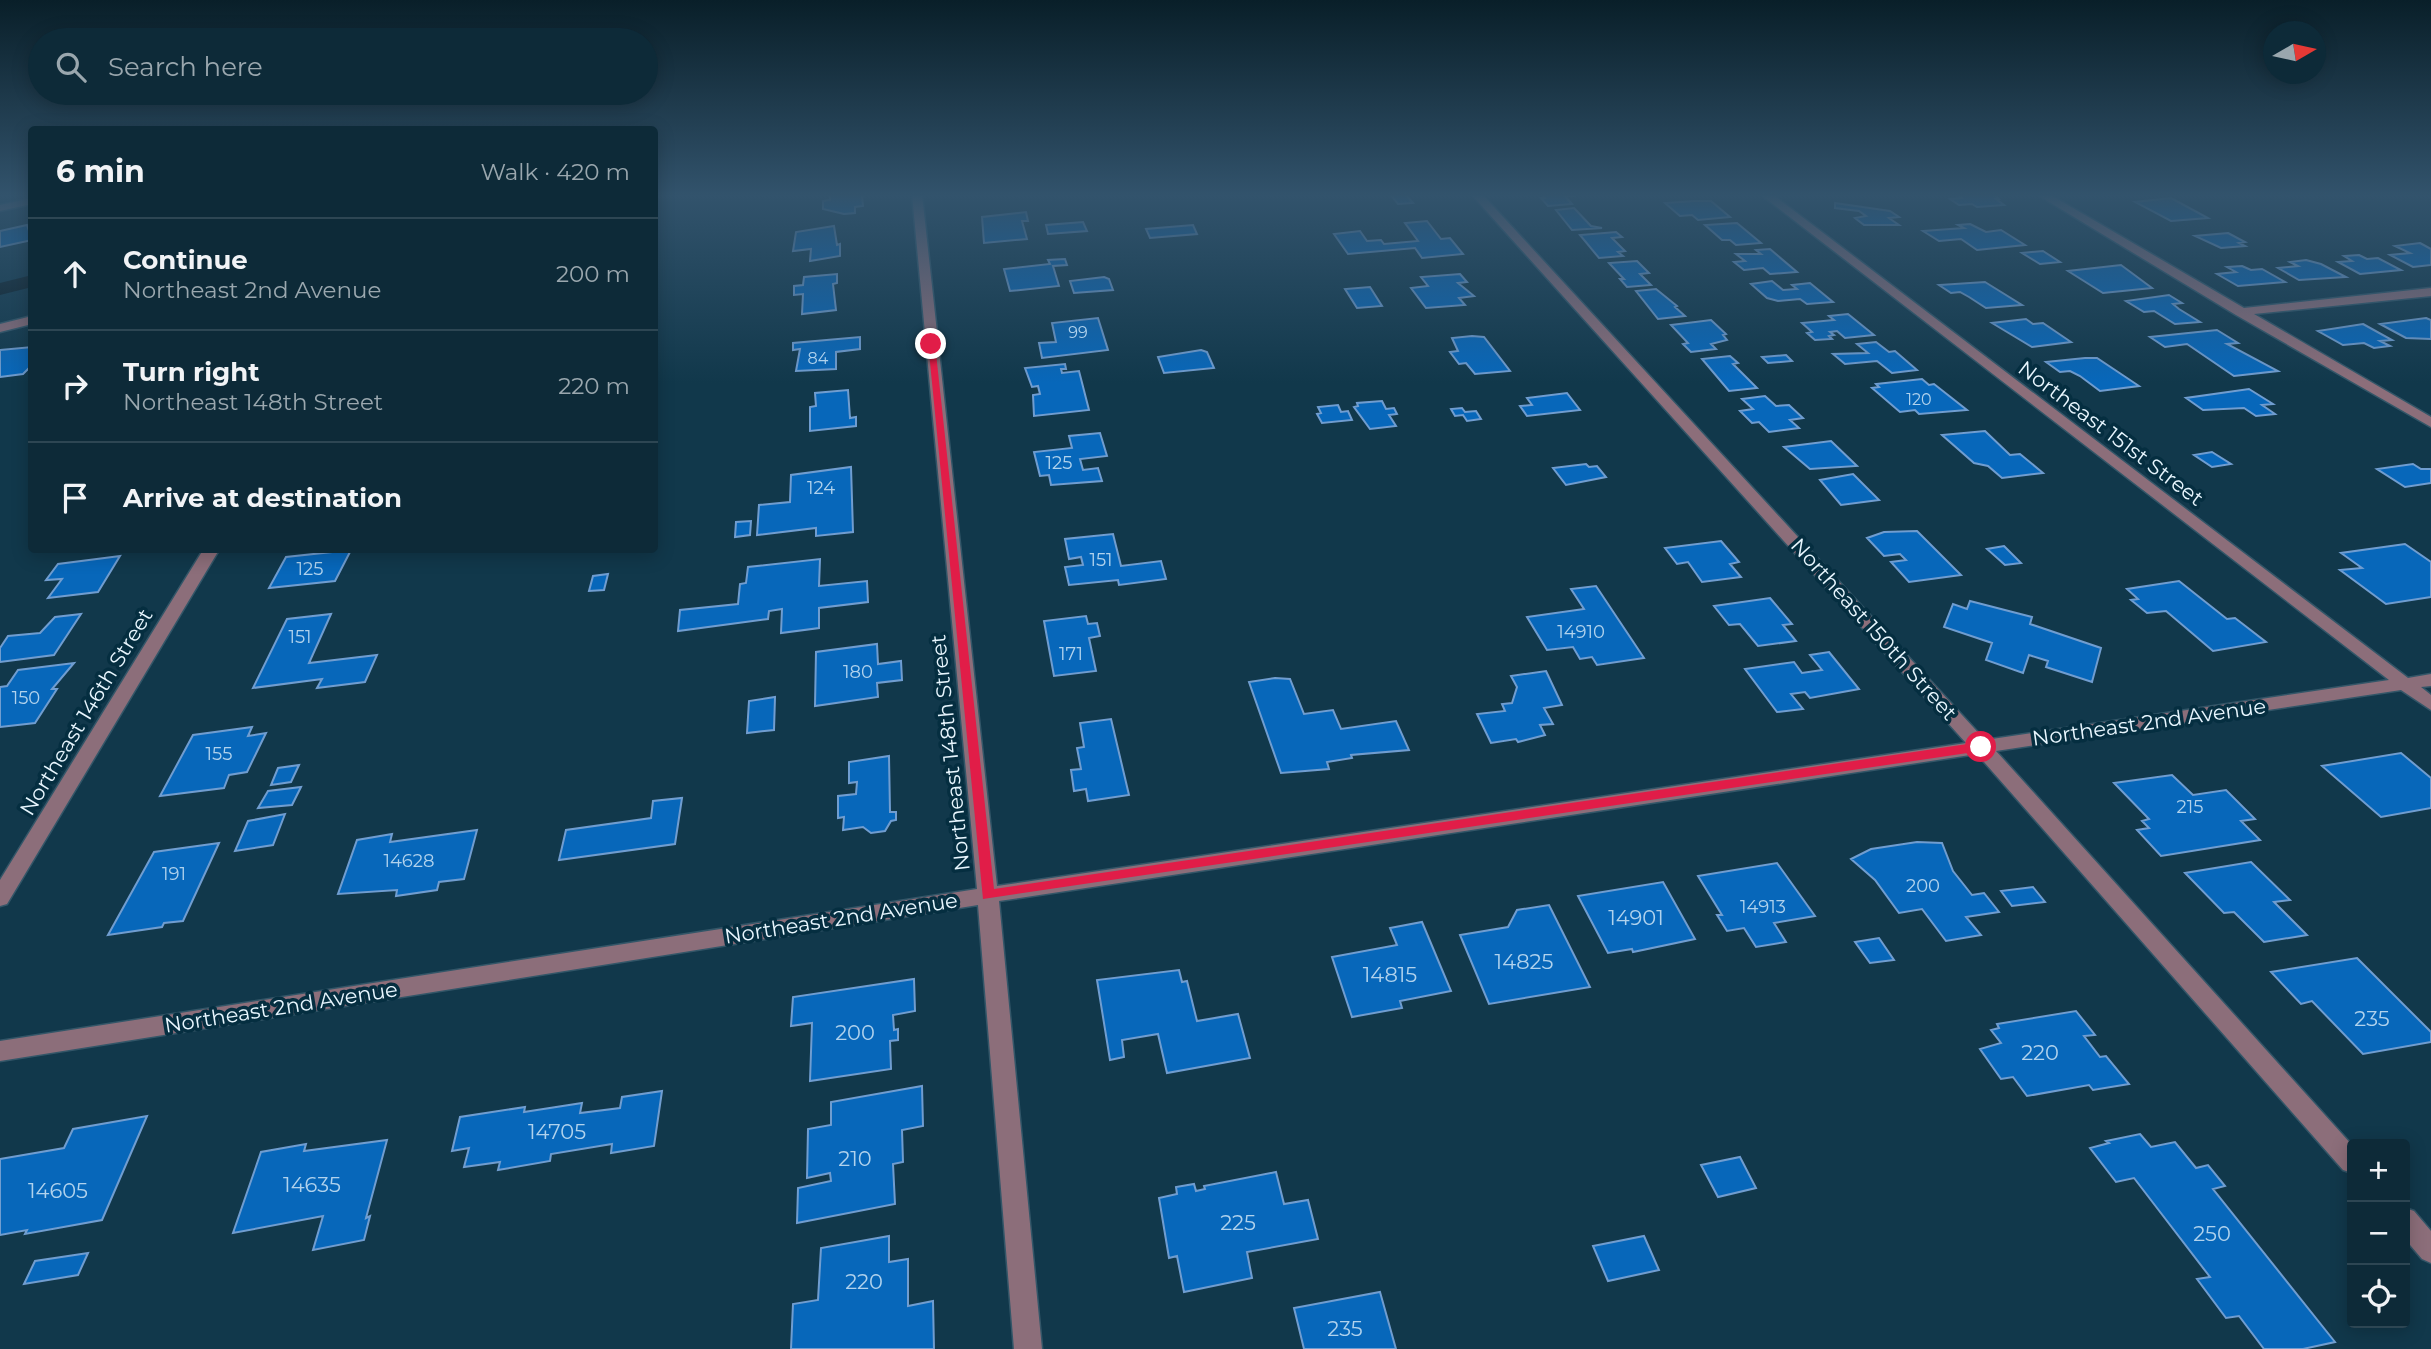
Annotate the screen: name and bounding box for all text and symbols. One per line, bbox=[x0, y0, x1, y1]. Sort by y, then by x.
north arrow bbox=[2263, 21, 2326, 84]
search box bbox=[28, 28, 658, 105]
icon: search bbox=[52, 48, 90, 86]
text: Search here bbox=[108, 51, 263, 83]
text: 6 min bbox=[56, 153, 145, 190]
text: Walk · 420 m bbox=[481, 158, 630, 186]
text: Continue bbox=[123, 244, 248, 276]
icon: ahead bbox=[56, 255, 94, 293]
text: 200 m bbox=[556, 260, 630, 288]
text: Northeast 2nd Avenue bbox=[123, 276, 381, 304]
house number: 99 bbox=[1068, 323, 1088, 342]
route end bbox=[915, 328, 946, 359]
house number: 84 bbox=[808, 349, 829, 368]
street label: Northeast 151st Street bbox=[2013, 355, 2209, 511]
text: Turn right bbox=[123, 356, 259, 388]
icon: right bbox=[56, 367, 94, 405]
text: 220 m bbox=[558, 372, 630, 400]
text: Northeast 148th Street bbox=[123, 388, 383, 416]
house number: 120 bbox=[1906, 390, 1932, 409]
house number: 125 bbox=[1046, 452, 1072, 474]
house number: 124 bbox=[807, 477, 835, 499]
icon: arrive bbox=[56, 479, 94, 517]
text: Arrive at destination bbox=[123, 482, 402, 514]
street label: Northeast 150th Street bbox=[1786, 533, 1962, 725]
house number: 151 bbox=[1089, 549, 1113, 571]
house number: 125 bbox=[297, 558, 323, 580]
street label: Northeast 146th Street bbox=[14, 604, 158, 820]
house number: 14910 bbox=[1557, 621, 1605, 643]
house number: 151 bbox=[288, 626, 312, 648]
street label: Northeast 148th Street bbox=[925, 634, 975, 872]
house number: 171 bbox=[1059, 643, 1083, 665]
house number: 180 bbox=[843, 661, 873, 683]
house number: 150 bbox=[12, 687, 40, 709]
street label: Northeast 2nd Avenue bbox=[2030, 693, 2268, 751]
route start bbox=[1965, 731, 1996, 762]
house number: 155 bbox=[206, 743, 232, 765]
house number: 215 bbox=[2177, 796, 2203, 818]
house number: 14628 bbox=[383, 850, 435, 872]
house number: 191 bbox=[162, 863, 186, 885]
house number: 200 bbox=[1906, 875, 1940, 897]
street label: Northeast 2nd Avenue bbox=[723, 887, 959, 949]
house number: 14913 bbox=[1740, 896, 1786, 918]
house number: 14901 bbox=[1608, 905, 1664, 930]
house number: 14825 bbox=[1495, 949, 1554, 974]
house number: 14815 bbox=[1363, 962, 1417, 987]
street label: Northeast 2nd Avenue bbox=[163, 976, 399, 1038]
house number: 235 bbox=[2354, 1006, 2390, 1031]
house number: 200 bbox=[835, 1020, 875, 1045]
house number: 220 bbox=[2021, 1040, 2059, 1065]
house number: 14705 bbox=[528, 1119, 586, 1144]
map controls bbox=[2347, 1139, 2410, 1328]
button: + bbox=[2347, 1139, 2410, 1202]
house number: 210 bbox=[838, 1146, 872, 1171]
house number: 14635 bbox=[283, 1172, 341, 1197]
house number: 14605 bbox=[28, 1178, 88, 1203]
button: − bbox=[2347, 1202, 2410, 1265]
house number: 225 bbox=[1220, 1210, 1256, 1235]
house number: 250 bbox=[2193, 1221, 2231, 1246]
button: locate bbox=[2347, 1265, 2410, 1328]
house number: 220 bbox=[845, 1269, 883, 1294]
house number: 235 bbox=[1327, 1316, 1363, 1341]

